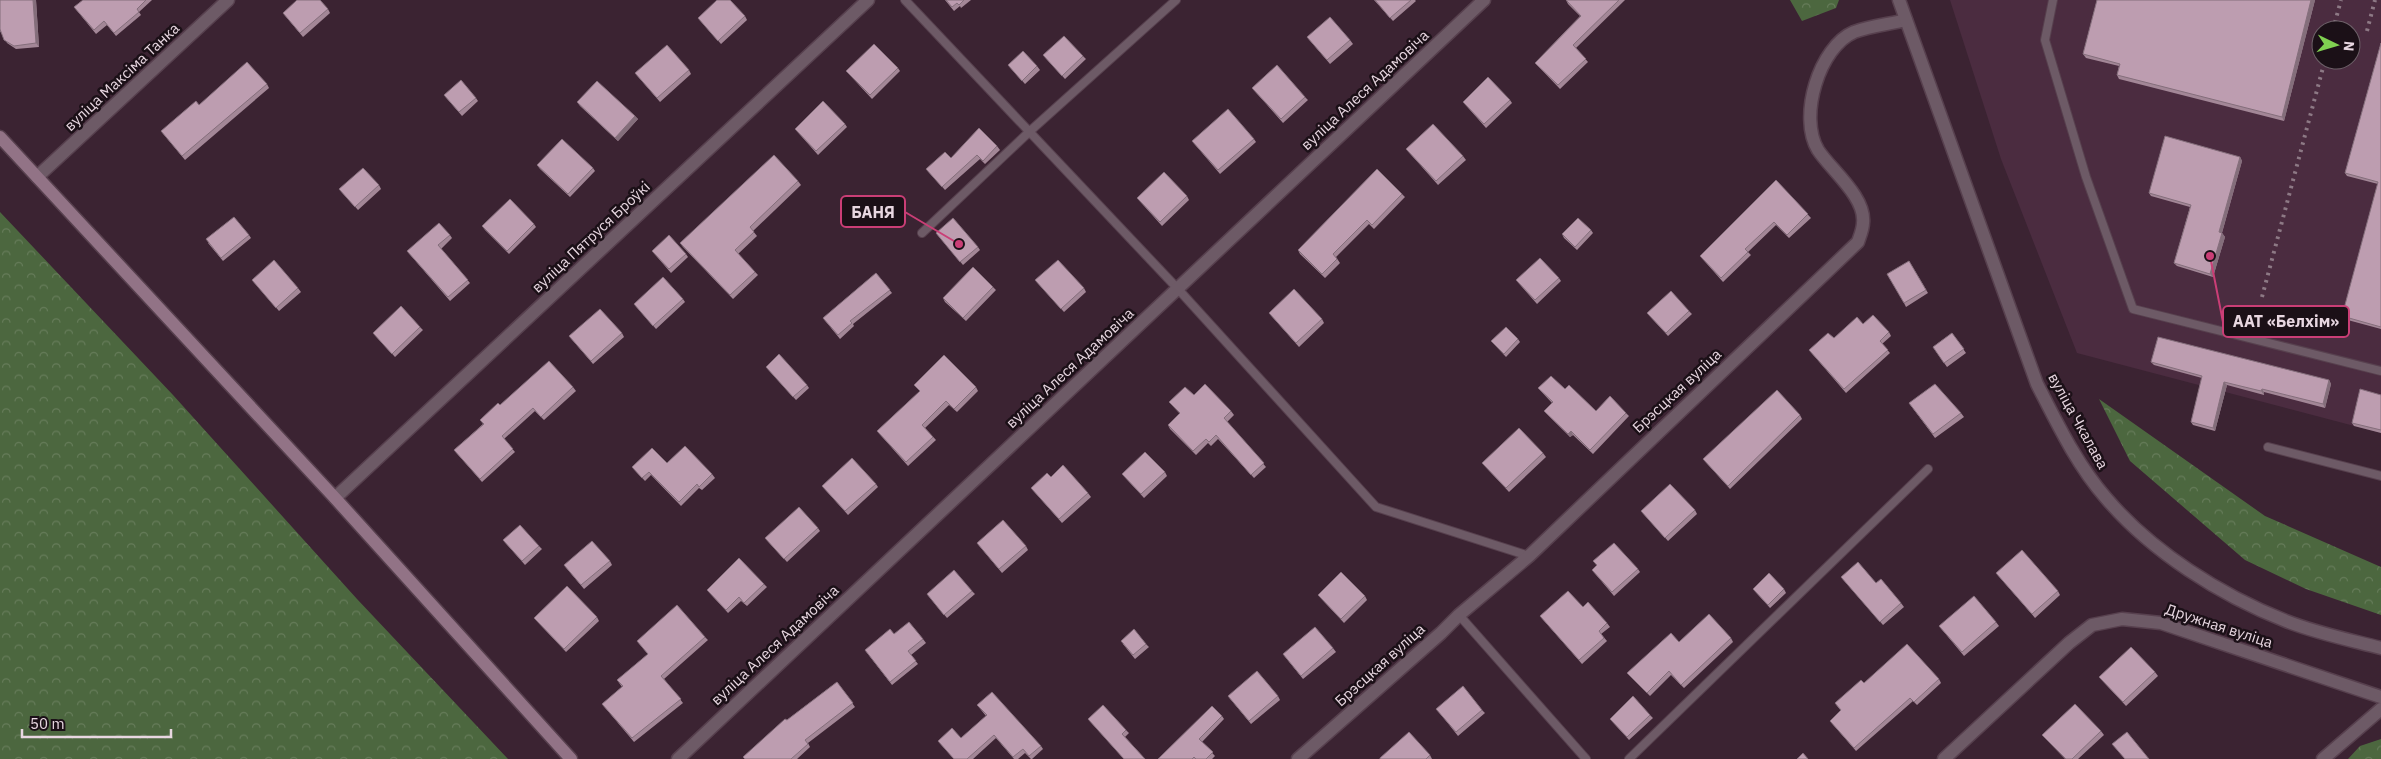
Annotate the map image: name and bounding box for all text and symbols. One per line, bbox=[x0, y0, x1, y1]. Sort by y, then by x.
street label: вуліца Максіма Танка bbox=[60, 18, 183, 135]
north arrow bbox=[2311, 20, 2361, 70]
street label: вуліца Алеся Адамовіча bbox=[1297, 25, 1433, 154]
text: N bbox=[2340, 40, 2358, 52]
street label: вуліца Пятруся Броўкі bbox=[528, 177, 654, 296]
callout: БАНЯ bbox=[841, 196, 905, 227]
text: БАНЯ bbox=[851, 202, 895, 222]
street label: вуліца Алеся Адамовіча bbox=[1002, 303, 1138, 432]
callout: ААТ «Белхім» bbox=[2223, 306, 2349, 337]
text: ААТ «Белхім» bbox=[2233, 311, 2339, 331]
street label: Брэсцкая вуліца bbox=[1628, 345, 1725, 437]
street label: вуліца Чкалава bbox=[2044, 369, 2113, 472]
street label: вуліца Алеся Адамовіча bbox=[707, 580, 843, 709]
street label: Дружная вуліца bbox=[2163, 599, 2275, 652]
street label: Брэсцкая вуліца bbox=[1331, 619, 1429, 710]
scale bar bbox=[22, 706, 171, 738]
text: 50 m bbox=[30, 714, 65, 733]

